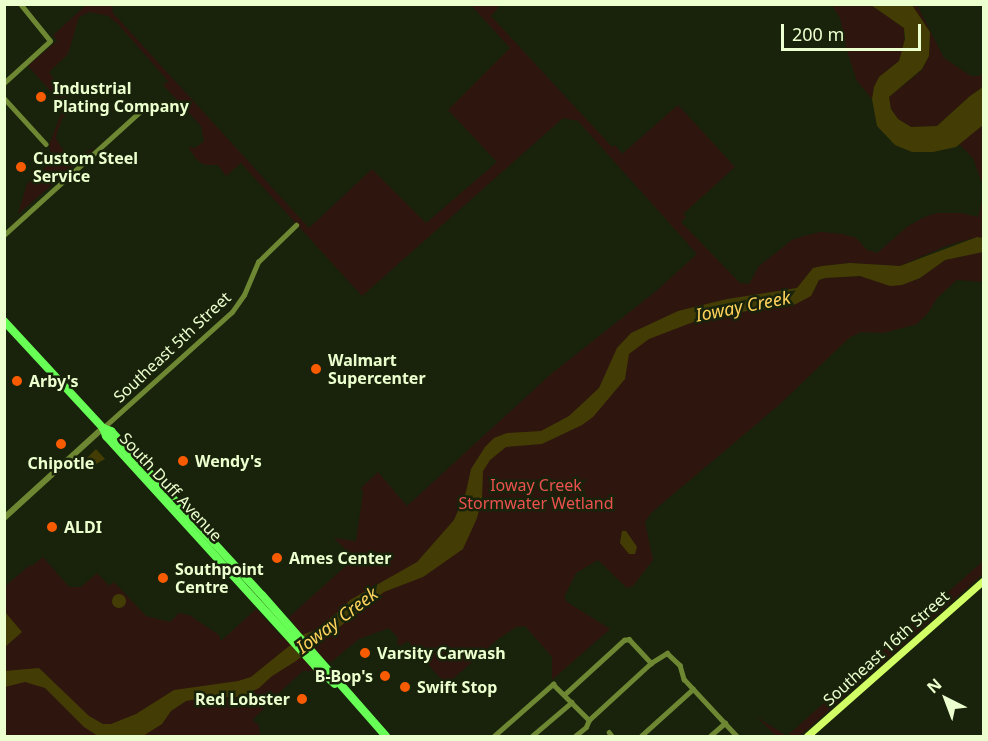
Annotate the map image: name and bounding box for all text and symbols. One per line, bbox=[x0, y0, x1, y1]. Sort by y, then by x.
scale bar bbox=[784, 12, 924, 50]
text: 200 m bbox=[792, 22, 844, 46]
place label: Industrial Plating Company bbox=[53, 78, 189, 116]
marker: Industrial Plating Company bbox=[34, 90, 48, 104]
place label: Custom Steel Service bbox=[33, 148, 138, 186]
marker: Custom Steel Service bbox=[14, 160, 28, 174]
water label: Ioway Creek bbox=[694, 286, 792, 326]
street label: Southeast 5th Street bbox=[109, 288, 235, 406]
place label: Walmart Supercenter bbox=[328, 350, 426, 388]
marker: Walmart Supercenter bbox=[309, 362, 323, 376]
place label: Arby's bbox=[29, 371, 79, 391]
marker: Arby's bbox=[10, 374, 24, 388]
street label: South Duff Avenue bbox=[116, 429, 226, 545]
marker: Chipotle bbox=[54, 437, 68, 451]
place label: Wendy's bbox=[195, 451, 262, 471]
place label: Chipotle bbox=[28, 453, 94, 473]
marker: Wendy's bbox=[176, 454, 190, 468]
park label: Ioway Creek Stormwater Wetland bbox=[458, 475, 614, 513]
place label: ALDI bbox=[64, 517, 102, 537]
marker: ALDI bbox=[45, 520, 59, 534]
place label: Ames Center bbox=[289, 548, 391, 568]
marker: Ames Center bbox=[270, 551, 284, 565]
place label: Southpoint Centre bbox=[175, 559, 264, 597]
marker: Southpoint Centre bbox=[156, 571, 170, 585]
water label: Ioway Creek bbox=[292, 582, 382, 658]
street label: Southeast 16th Street bbox=[819, 587, 953, 709]
place label: Varsity Carwash bbox=[377, 643, 506, 663]
marker: Varsity Carwash bbox=[358, 646, 372, 660]
place label: B-Bop's bbox=[315, 666, 373, 686]
marker: B-Bop's bbox=[378, 669, 392, 683]
north arrow bbox=[916, 669, 976, 729]
text: N bbox=[922, 673, 946, 698]
place label: Swift Stop bbox=[417, 677, 497, 697]
marker: Swift Stop bbox=[398, 680, 412, 694]
place label: Red Lobster bbox=[195, 689, 290, 709]
marker: Red Lobster bbox=[295, 692, 309, 706]

